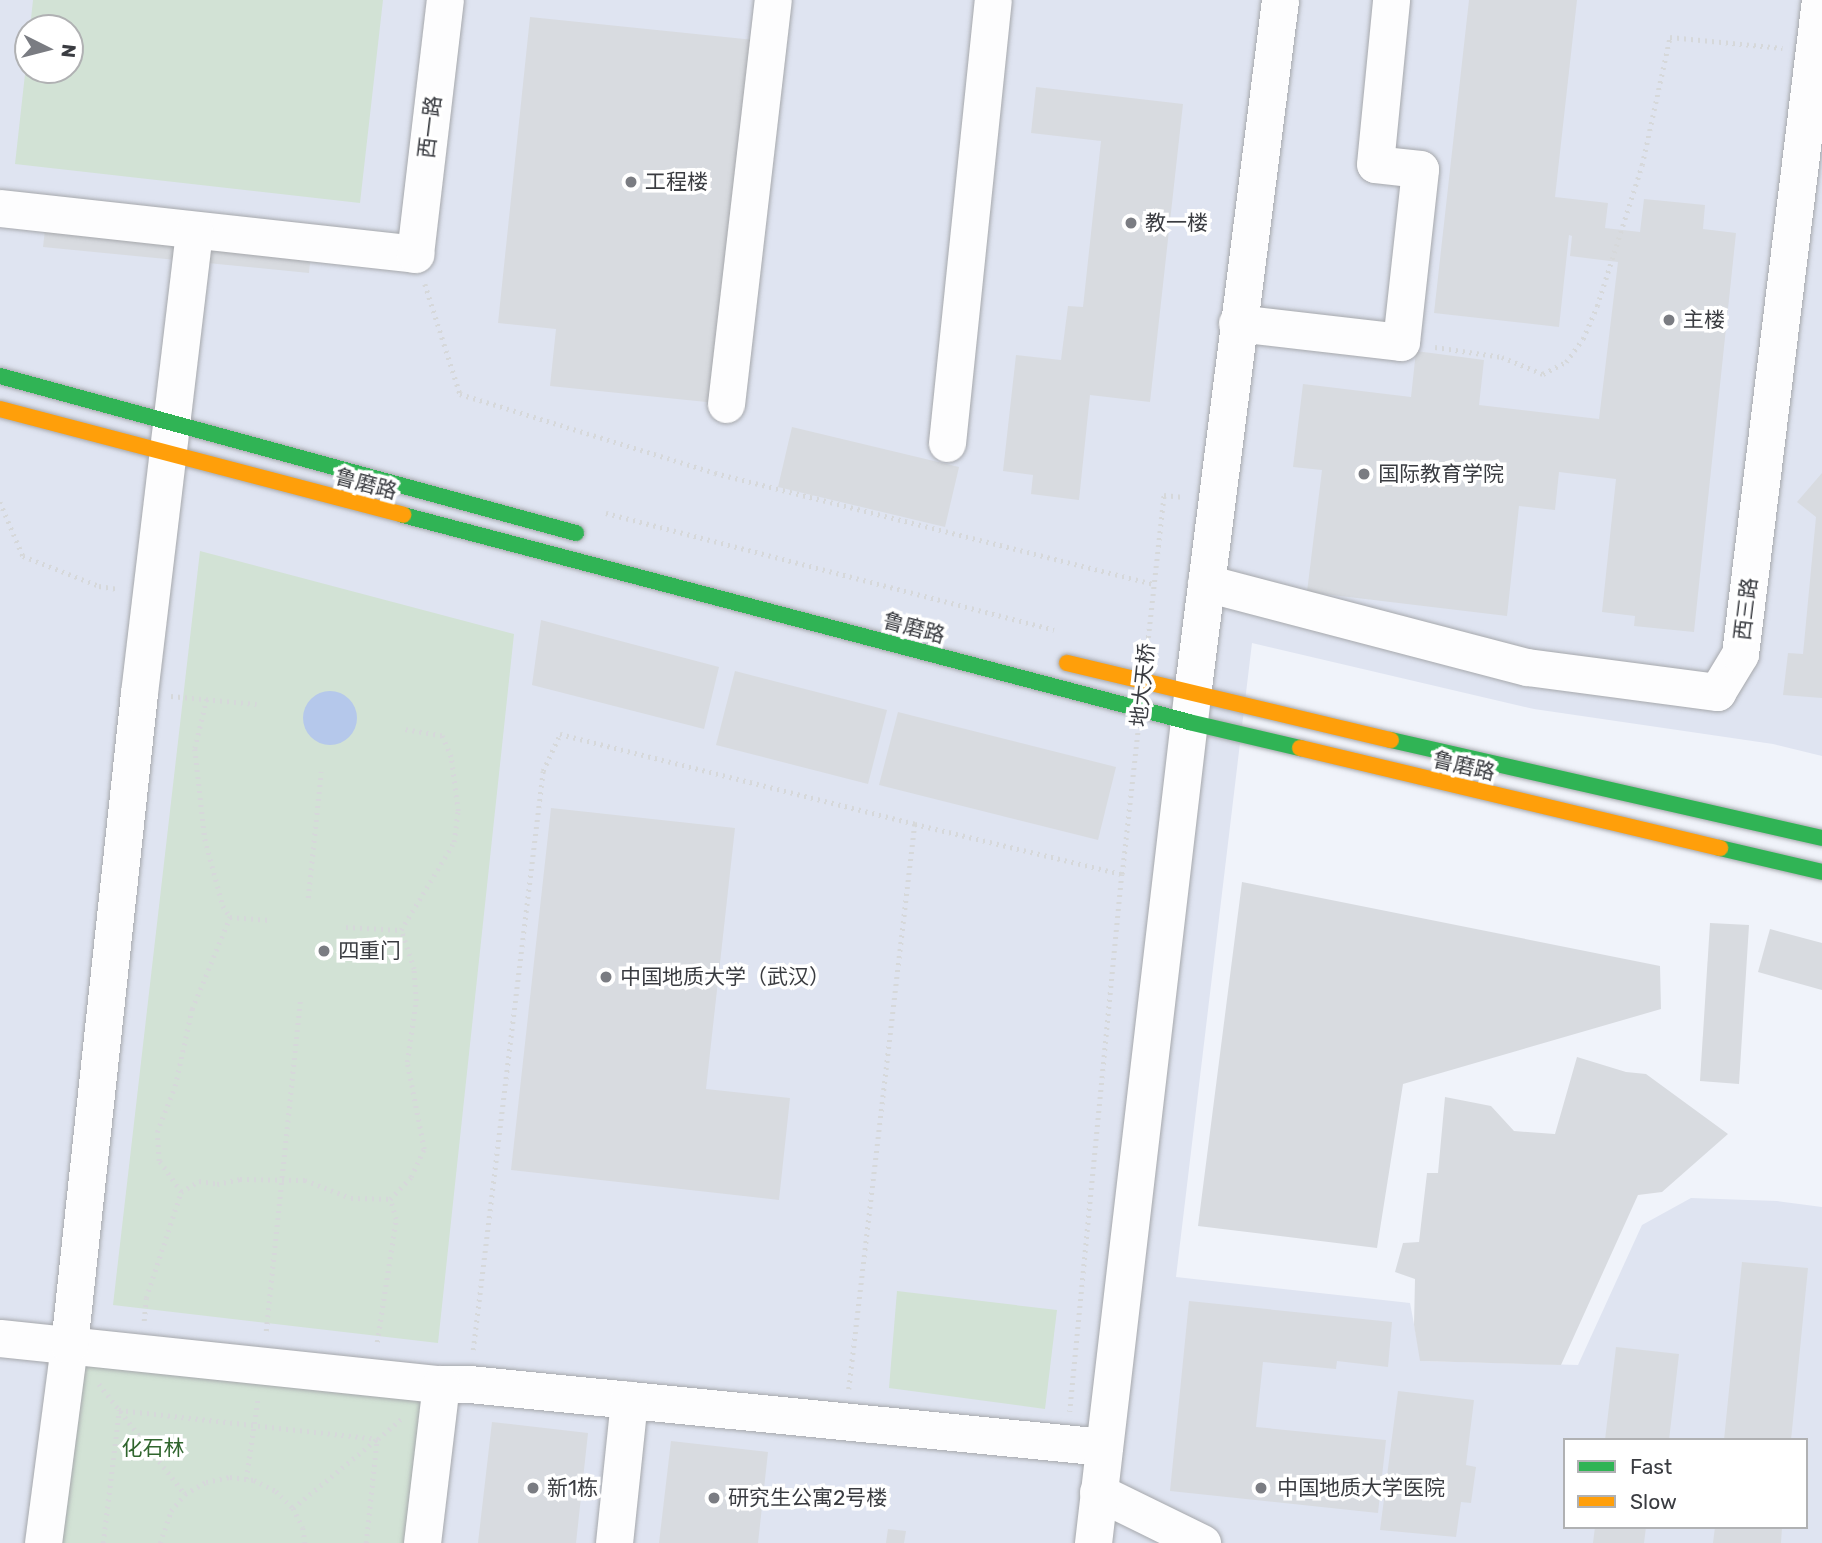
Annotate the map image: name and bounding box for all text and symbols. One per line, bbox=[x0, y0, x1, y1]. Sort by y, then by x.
north arrow bbox=[14, 14, 84, 84]
text: N bbox=[56, 43, 81, 59]
street label: 西一路 bbox=[414, 94, 446, 160]
place label: 工程楼 bbox=[645, 169, 708, 195]
marker: 工程楼 bbox=[623, 174, 639, 190]
place label: 教一楼 bbox=[1145, 210, 1208, 236]
marker: 教一楼 bbox=[1123, 215, 1139, 231]
place label: 主楼 bbox=[1683, 307, 1725, 333]
marker: 主楼 bbox=[1661, 312, 1677, 328]
place label: 国际教育学院 bbox=[1378, 461, 1504, 487]
street label: 鲁磨路 bbox=[332, 464, 400, 504]
marker: 国际教育学院 bbox=[1356, 466, 1372, 482]
street label: 西三路 bbox=[1730, 576, 1762, 642]
street label: 鲁磨路 bbox=[880, 608, 948, 648]
street label: 地大天桥 bbox=[1126, 642, 1160, 728]
street label: 鲁磨路 bbox=[1430, 747, 1498, 785]
place label: 四重门 bbox=[338, 938, 401, 964]
marker: 四重门 bbox=[316, 943, 332, 959]
place label: 中国地质大学（武汉） bbox=[620, 964, 830, 990]
marker: 中国地质大学（武汉） bbox=[598, 969, 614, 985]
park label: 化石林 bbox=[122, 1435, 184, 1461]
legend bbox=[1563, 1438, 1808, 1529]
text: Fast bbox=[1630, 1454, 1672, 1479]
place label: 新1栋 bbox=[547, 1475, 598, 1501]
place label: 中国地质大学医院 bbox=[1277, 1475, 1445, 1501]
marker: 中国地质大学医院 bbox=[1251, 1478, 1271, 1498]
marker: 新1栋 bbox=[525, 1480, 541, 1496]
place label: 研究生公寓2号楼 bbox=[728, 1485, 887, 1511]
text: Slow bbox=[1630, 1489, 1677, 1514]
marker: 研究生公寓2号楼 bbox=[706, 1490, 722, 1506]

